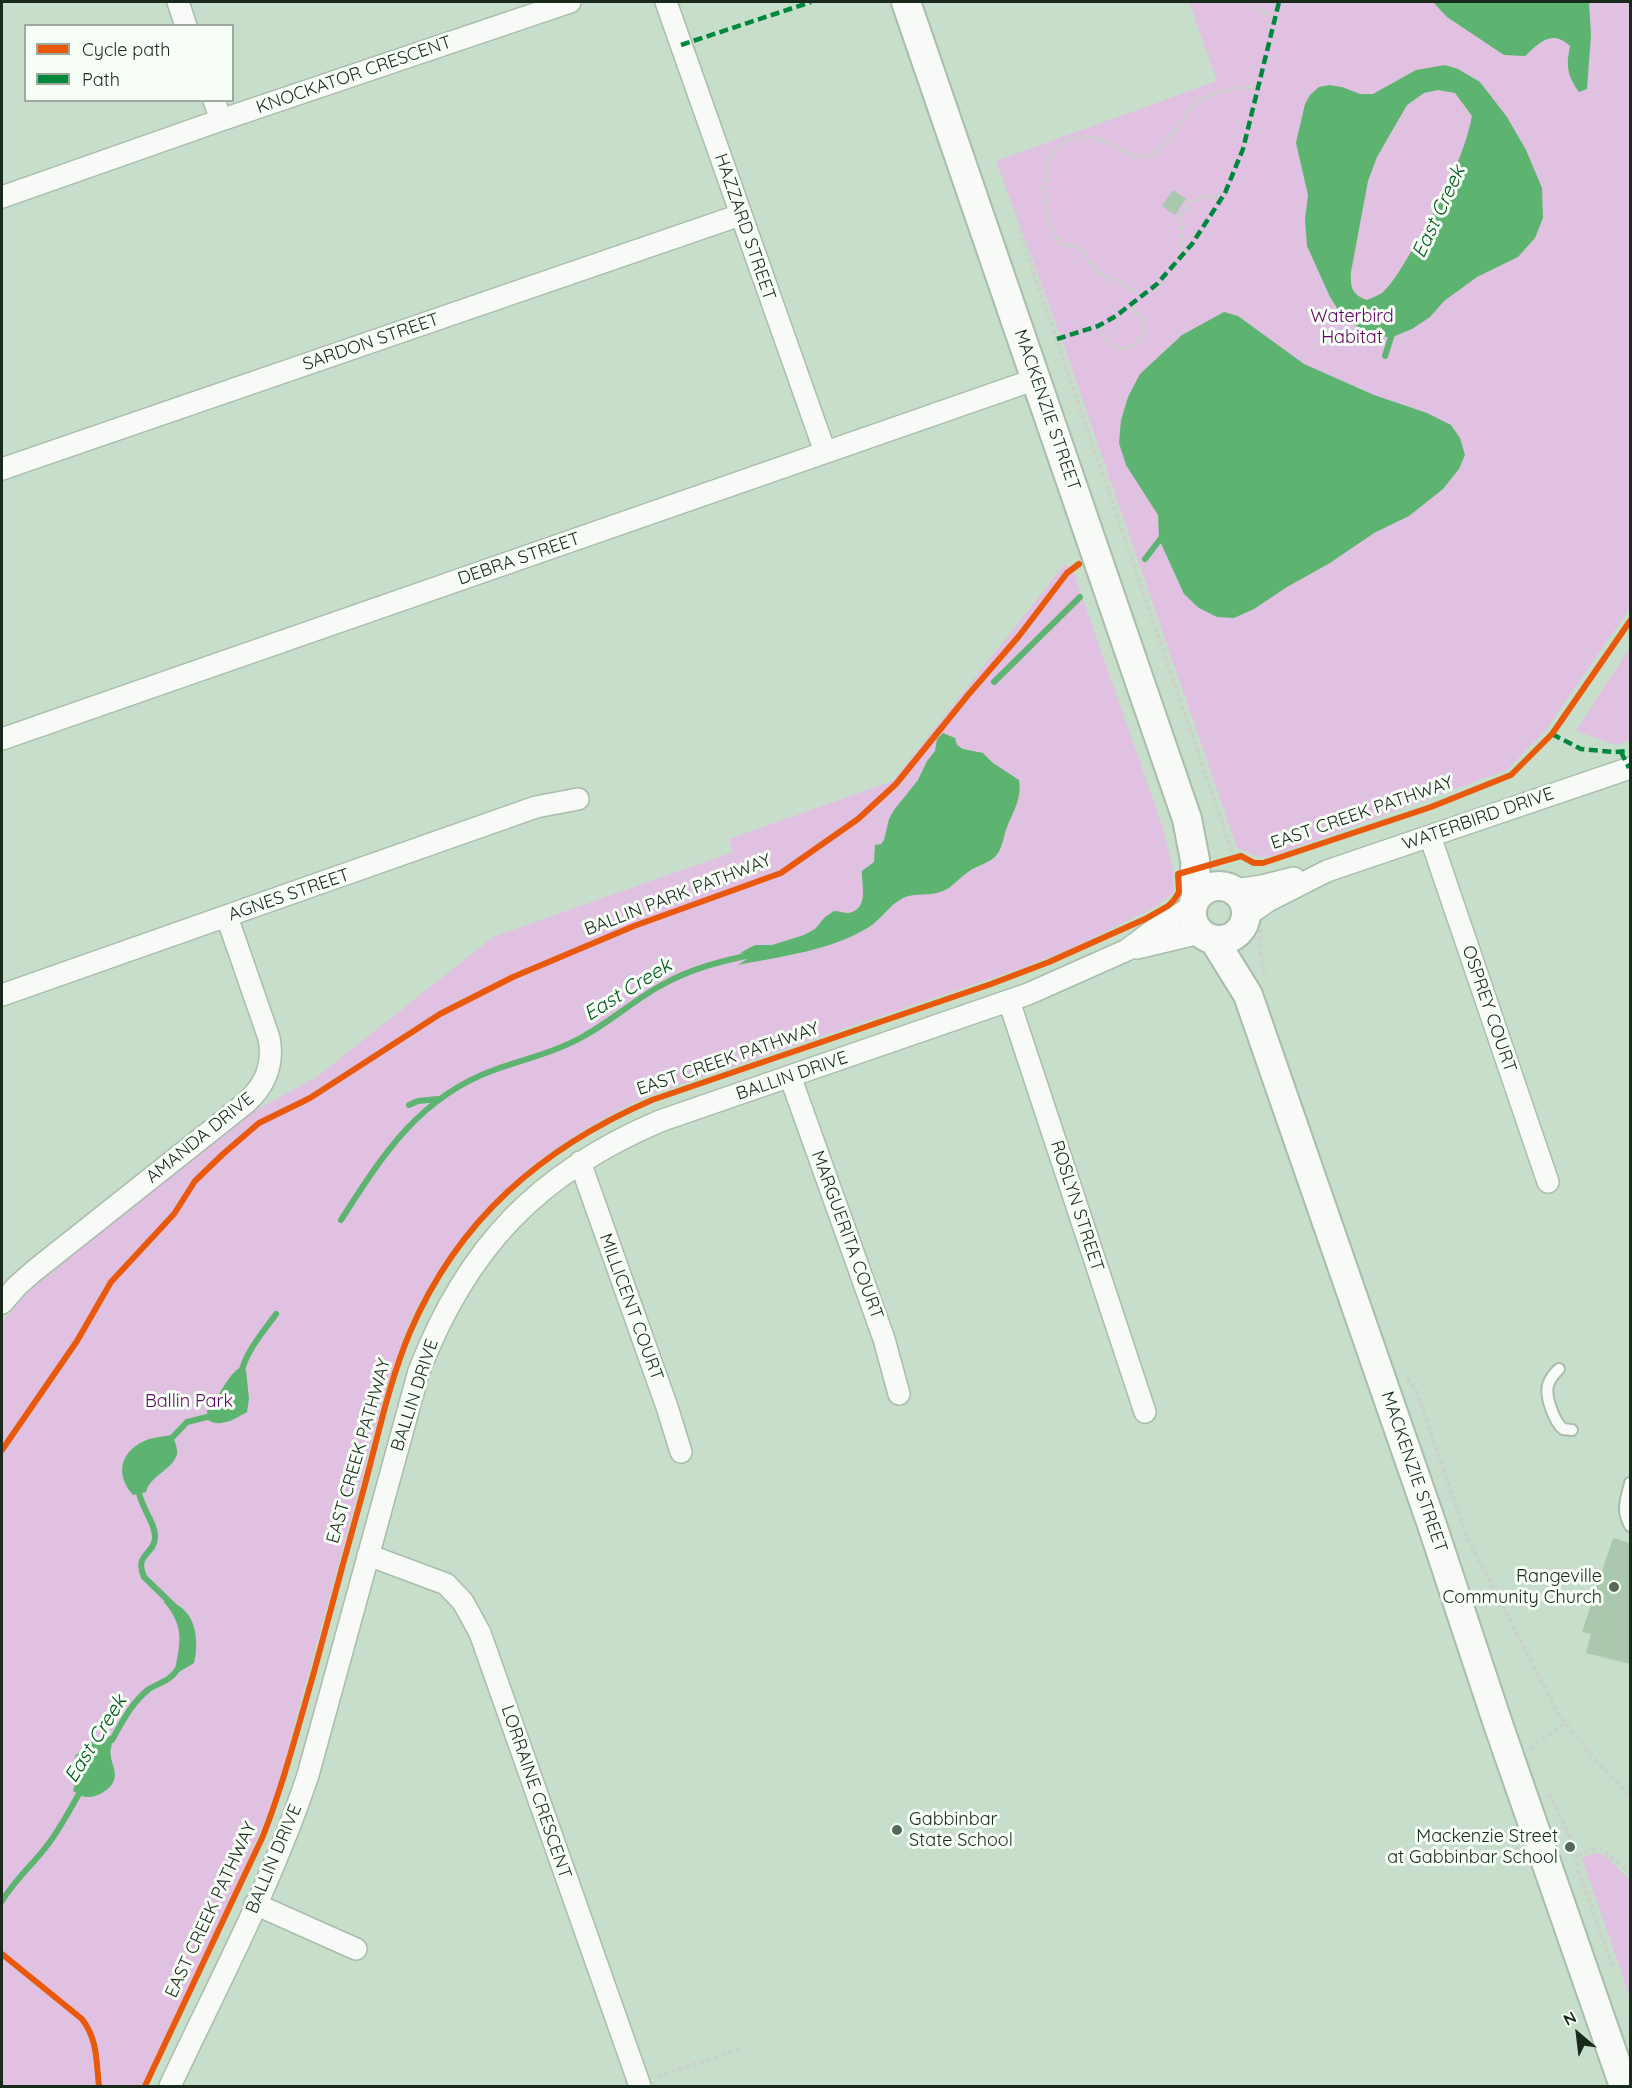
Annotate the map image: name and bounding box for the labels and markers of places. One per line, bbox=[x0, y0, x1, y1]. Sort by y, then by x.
place label: Rangeville Community Church bbox=[1443, 1566, 1602, 1608]
marker: Rangeville Community Church bbox=[1607, 1580, 1621, 1594]
place label: Gabbinbar State School bbox=[909, 1809, 1013, 1852]
marker: Gabbinbar State School bbox=[890, 1823, 904, 1837]
place label: Mackenzie Street at Gabbinbar School bbox=[1387, 1826, 1558, 1868]
marker: Mackenzie Street at Gabbinbar School bbox=[1563, 1840, 1577, 1854]

